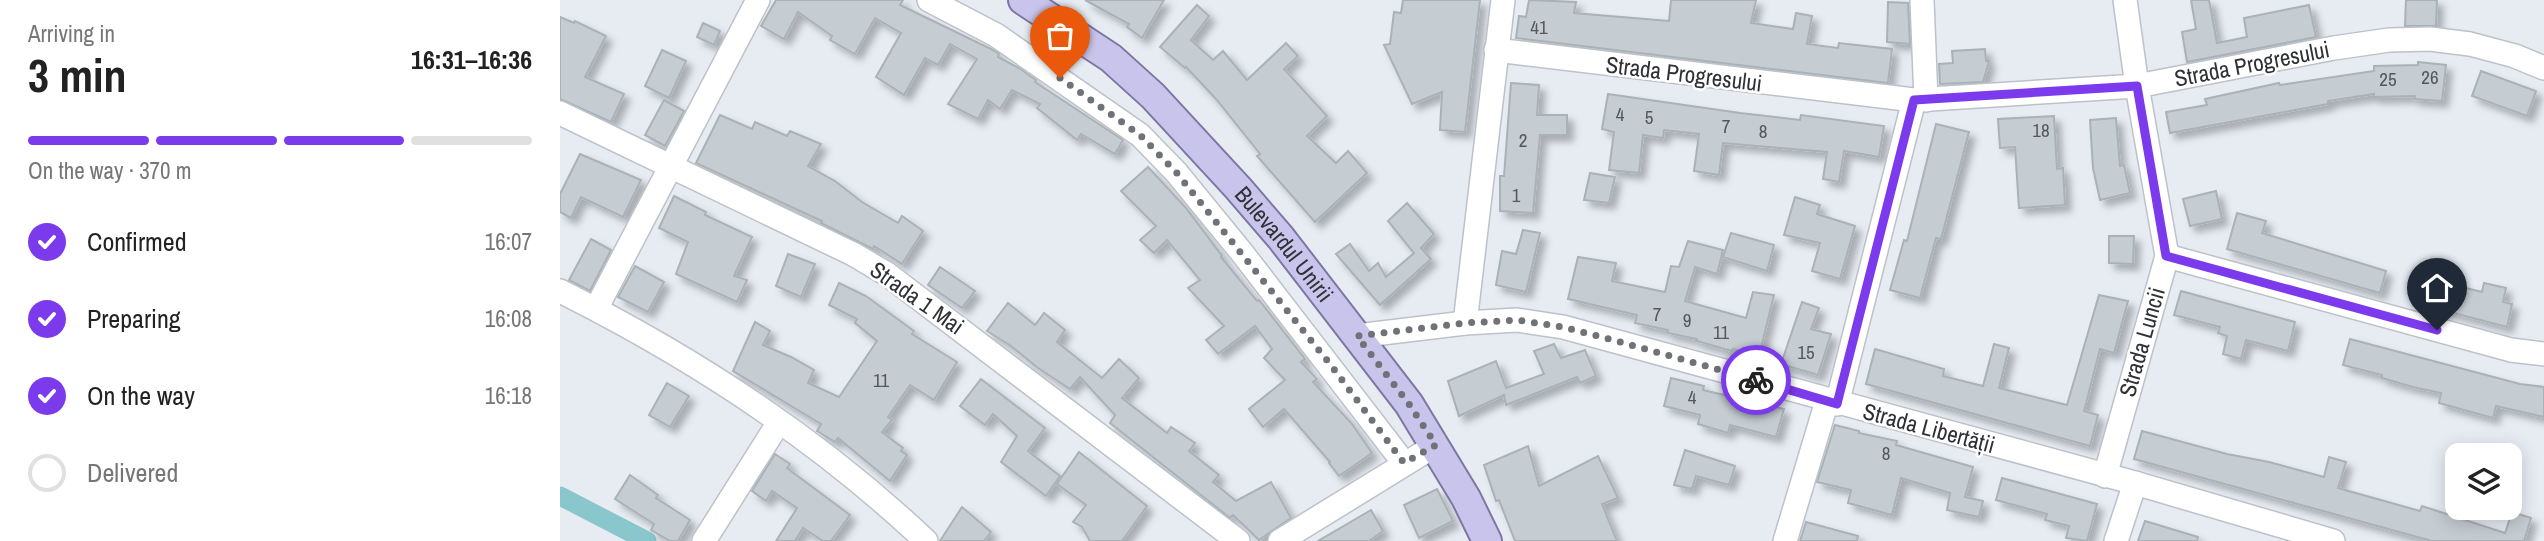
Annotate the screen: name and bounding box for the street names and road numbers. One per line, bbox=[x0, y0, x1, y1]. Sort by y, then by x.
street label: Strada Progresului bbox=[2172, 33, 2332, 94]
street label: Strada Progresului bbox=[1604, 49, 1764, 98]
street label: Bulevardul Unirii bbox=[1228, 179, 1341, 308]
street label: Strada 1 Mai bbox=[864, 254, 970, 341]
street label: Strada Luncii bbox=[2111, 284, 2172, 400]
street label: Strada Libertății bbox=[1860, 395, 1998, 460]

